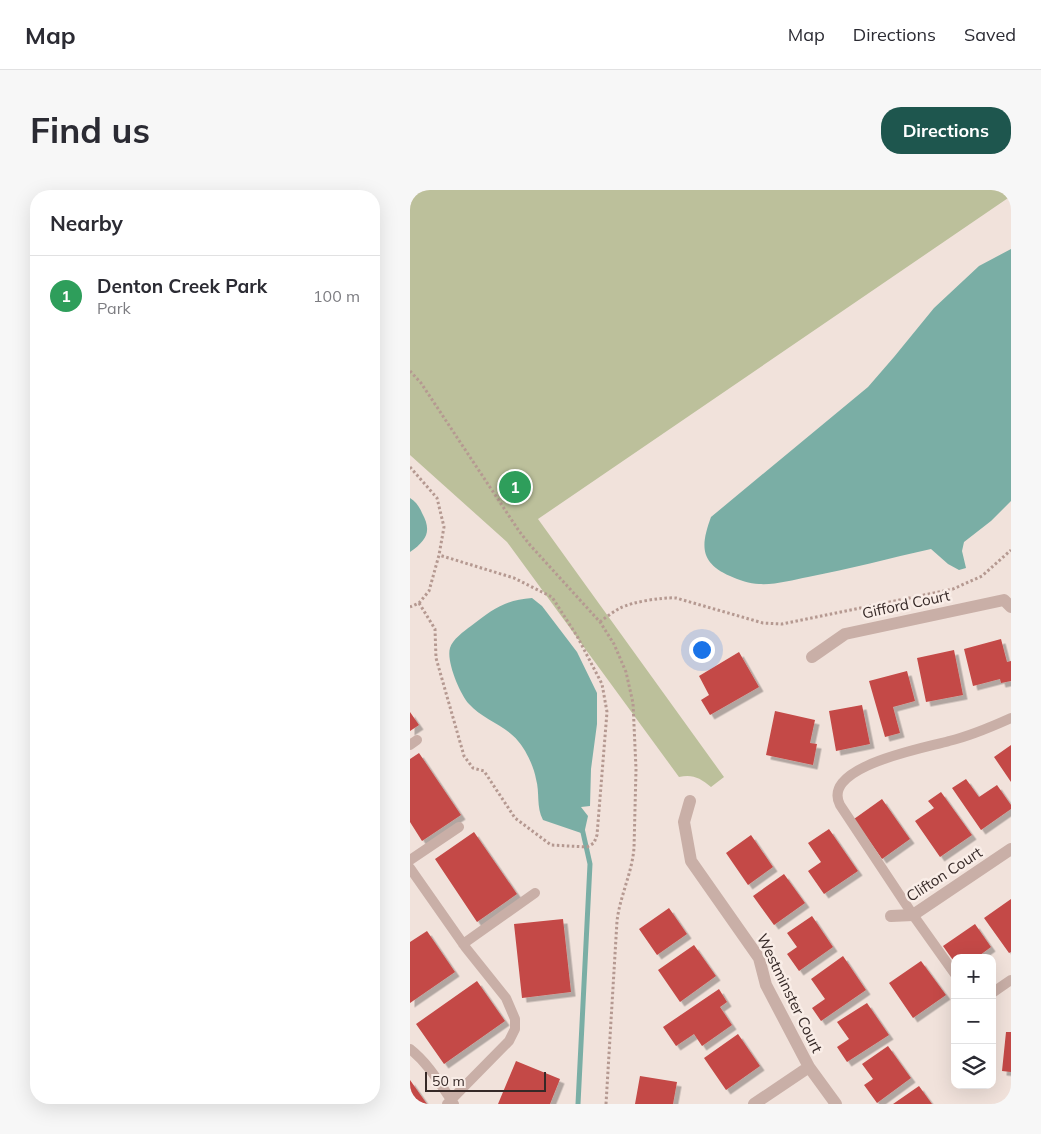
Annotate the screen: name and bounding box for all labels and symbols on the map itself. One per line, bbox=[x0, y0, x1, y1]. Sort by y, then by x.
pin: 1 bbox=[499, 468, 531, 506]
street label: Gifford Court bbox=[860, 585, 952, 623]
your location bbox=[689, 637, 715, 663]
street label: Clifton Court bbox=[903, 842, 985, 906]
street label: Westminster Court bbox=[753, 930, 827, 1056]
scale bar bbox=[425, 1069, 546, 1092]

